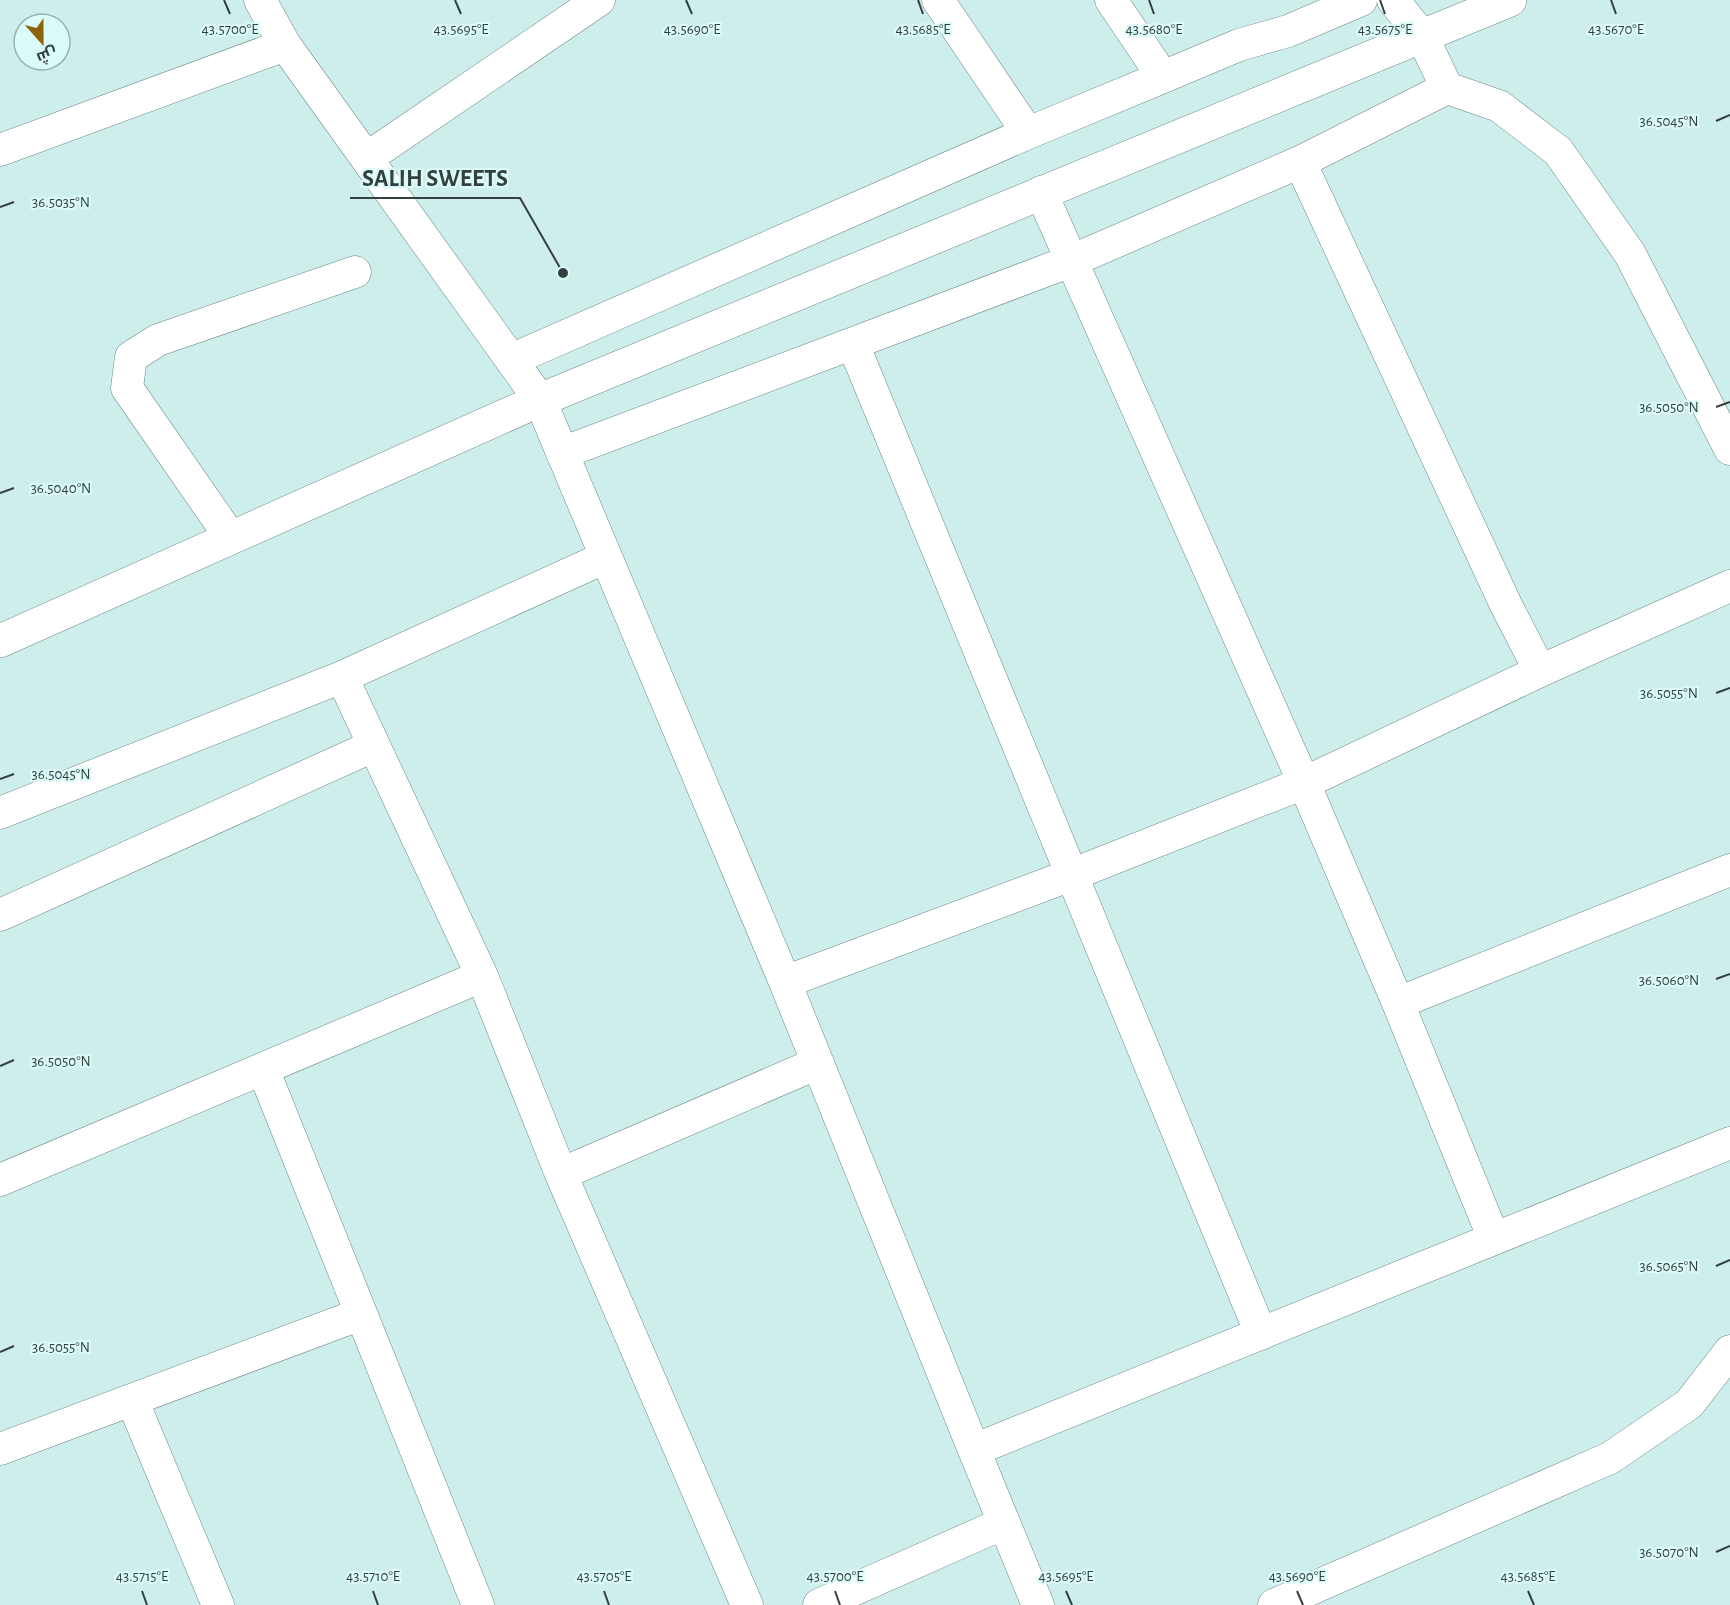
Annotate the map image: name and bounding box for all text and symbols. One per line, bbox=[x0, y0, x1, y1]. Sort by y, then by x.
north arrow bbox=[12, 12, 72, 72]
text: 43.5700°E bbox=[202, 22, 258, 37]
text: 43.5695°E bbox=[433, 22, 489, 37]
text: 43.5690°E bbox=[664, 22, 720, 37]
text: 43.5685°E bbox=[895, 22, 951, 37]
text: 43.5680°E bbox=[1126, 22, 1182, 37]
text: 43.5675°E bbox=[1358, 22, 1412, 37]
text: 43.5670°E bbox=[1588, 22, 1644, 37]
text: ش bbox=[34, 43, 60, 67]
text: 36.5045°N bbox=[1640, 114, 1698, 129]
callout: SALIH SWEETS bbox=[350, 156, 520, 198]
text: SALIH SWEETS bbox=[362, 167, 508, 191]
text: 36.5035°N bbox=[32, 195, 90, 210]
text: 36.5050°N bbox=[1639, 400, 1699, 415]
text: 36.5040°N bbox=[31, 481, 91, 496]
text: 36.5055°N bbox=[1640, 686, 1698, 701]
text: 36.5045°N bbox=[32, 767, 90, 782]
text: 36.5060°N bbox=[1639, 973, 1699, 988]
text: 36.5050°N bbox=[31, 1054, 91, 1069]
text: 36.5065°N bbox=[1640, 1259, 1698, 1274]
text: 36.5055°N bbox=[32, 1340, 90, 1355]
text: 36.5070°N bbox=[1639, 1545, 1699, 1560]
text: 43.5715°E bbox=[116, 1569, 168, 1584]
text: 43.5710°E bbox=[346, 1569, 400, 1584]
text: 43.5705°E bbox=[576, 1569, 632, 1584]
text: 43.5700°E bbox=[807, 1569, 863, 1584]
text: 43.5695°E bbox=[1038, 1569, 1094, 1584]
text: 43.5690°E bbox=[1269, 1569, 1325, 1584]
text: 43.5685°E bbox=[1500, 1569, 1556, 1584]

